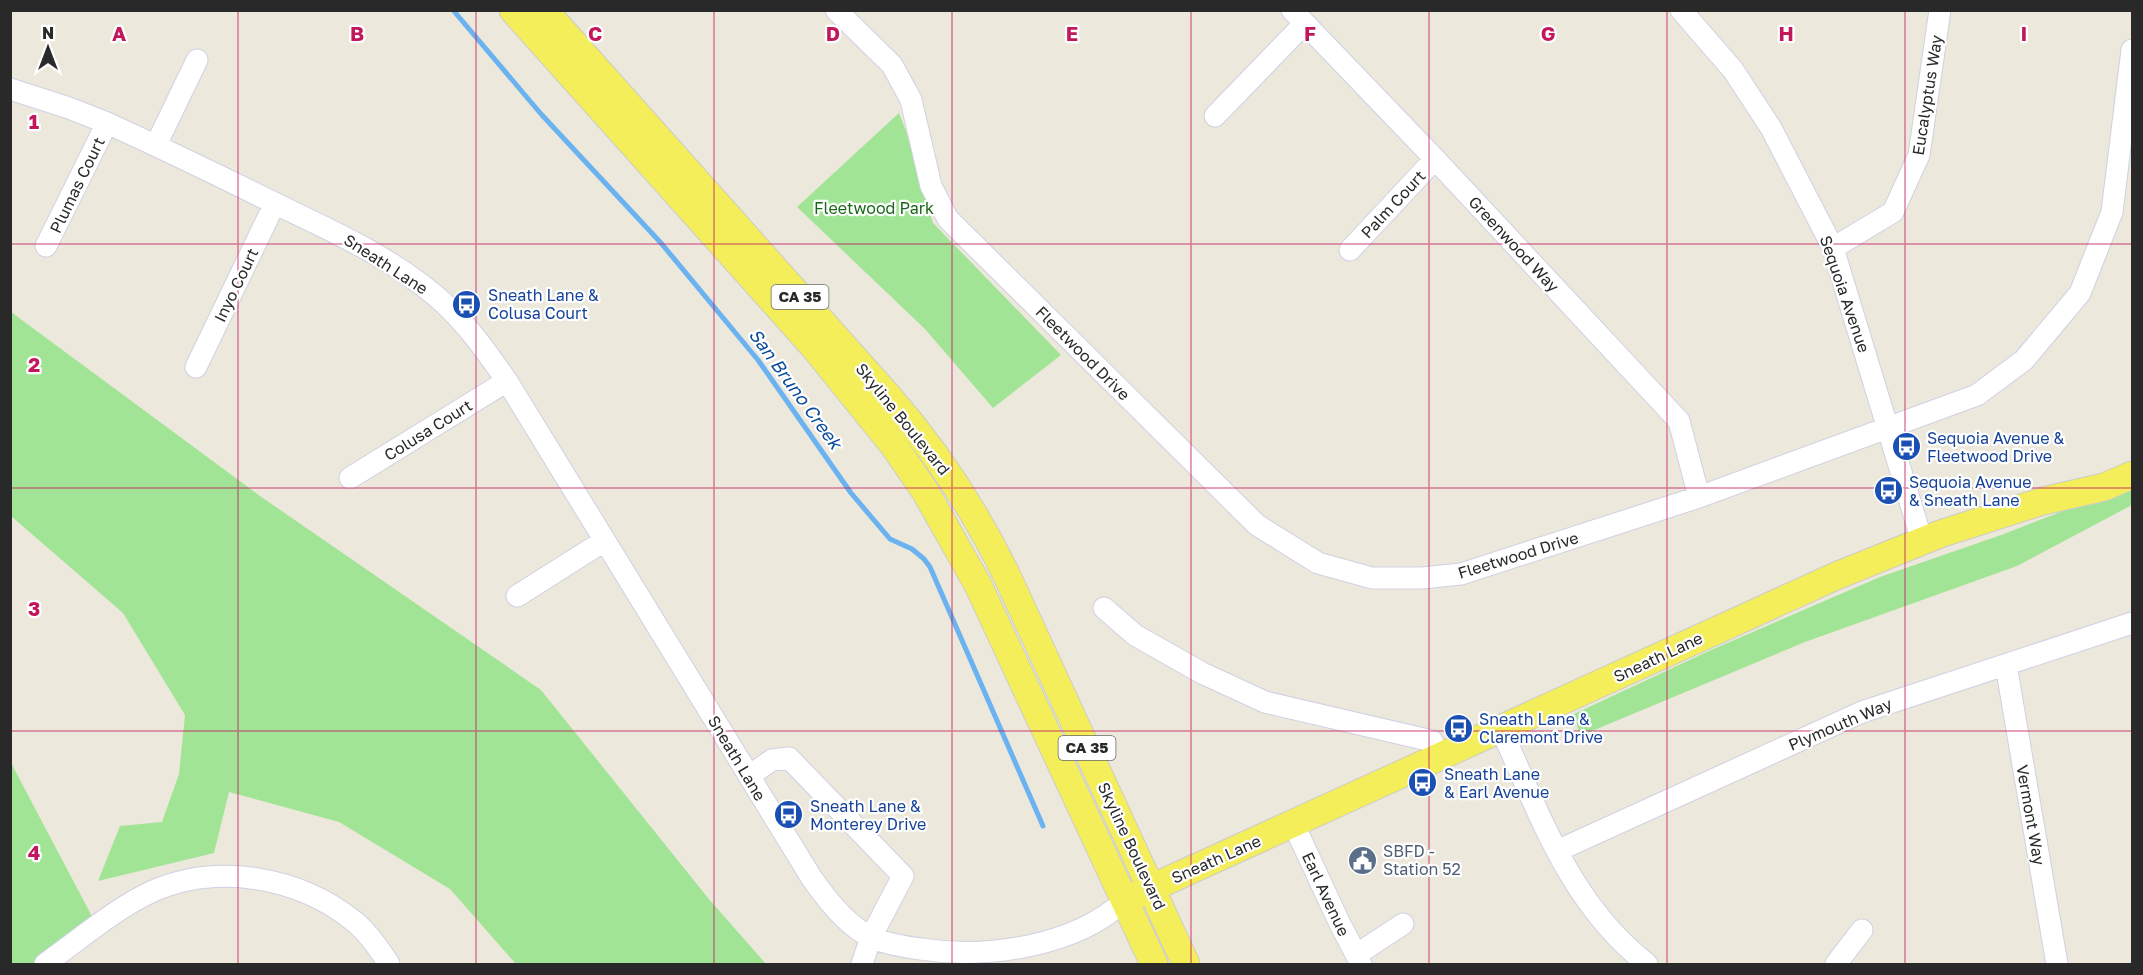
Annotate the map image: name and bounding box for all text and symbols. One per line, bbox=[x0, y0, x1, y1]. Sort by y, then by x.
north arrow bbox=[18, 18, 78, 78]
text: A bbox=[112, 21, 126, 45]
text: B bbox=[350, 21, 364, 45]
text: C bbox=[588, 21, 602, 45]
text: D bbox=[826, 21, 840, 45]
text: E bbox=[1066, 21, 1078, 45]
text: F bbox=[1304, 21, 1316, 45]
text: G bbox=[1541, 21, 1555, 45]
text: H bbox=[1778, 21, 1794, 45]
text: I bbox=[2021, 21, 2027, 45]
text: N bbox=[42, 23, 54, 43]
street label: Eucalyptus Way bbox=[1908, 33, 1946, 157]
text: 1 bbox=[29, 109, 39, 133]
street label: Plumas Court bbox=[45, 134, 109, 236]
street label: Palm Court bbox=[1356, 166, 1430, 242]
street label: Greenwood Way bbox=[1464, 192, 1564, 296]
park label: Fleetwood Park bbox=[814, 198, 934, 218]
street label: Sneath Lane bbox=[340, 229, 432, 299]
street label: Sequoia Avenue bbox=[1816, 233, 1874, 355]
street label: Inyo Court bbox=[209, 245, 263, 325]
place label: Sneath Lane & Colusa Court bbox=[488, 285, 599, 323]
road number: CA 35 bbox=[772, 285, 828, 309]
bus stop icon: Sneath Lane & Colusa Court bbox=[451, 288, 483, 320]
street label: Fleetwood Drive bbox=[1032, 302, 1134, 404]
water label: San Bruno Creek bbox=[745, 324, 848, 454]
text: 2 bbox=[28, 352, 40, 376]
street label: Skyline Boulevard bbox=[852, 359, 954, 479]
street label: Colusa Court bbox=[380, 395, 476, 465]
place label: Sequoia Avenue & Fleetwood Drive bbox=[1927, 428, 2064, 466]
bus stop icon: Sequoia Avenue & Fleetwood Drive bbox=[1890, 431, 1922, 463]
place label: Sequoia Avenue & Sneath Lane bbox=[1909, 472, 2031, 510]
bus stop icon: Sequoia Avenue & Sneath Lane bbox=[1872, 475, 1904, 507]
street label: Fleetwood Drive bbox=[1455, 527, 1581, 583]
text: 3 bbox=[28, 596, 40, 620]
street label: Sneath Lane bbox=[1610, 628, 1706, 686]
street label: Plymouth Way bbox=[1785, 693, 1895, 755]
place label: Sneath Lane & Claremont Drive bbox=[1479, 709, 1603, 747]
street label: Sneath Lane bbox=[704, 712, 770, 804]
bus stop icon: Sneath Lane & Claremont Drive bbox=[1442, 712, 1474, 744]
road number: CA 35 bbox=[1058, 736, 1116, 760]
street label: Vermont Way bbox=[2012, 763, 2050, 867]
place label: Sneath Lane & Earl Avenue bbox=[1444, 764, 1549, 802]
bus stop icon: Sneath Lane & Earl Avenue bbox=[1407, 767, 1439, 799]
street label: Skyline Boulevard bbox=[1094, 779, 1170, 913]
place label: Sneath Lane & Monterey Drive bbox=[810, 796, 926, 834]
bus stop icon: Sneath Lane & Monterey Drive bbox=[773, 799, 805, 831]
street label: Sneath Lane bbox=[1168, 830, 1264, 888]
text: 4 bbox=[28, 840, 40, 864]
place label: SBFD - Station 52 bbox=[1383, 841, 1461, 879]
public building icon: SBFD - Station 52 bbox=[1346, 844, 1378, 876]
street label: Earl Avenue bbox=[1298, 849, 1354, 939]

